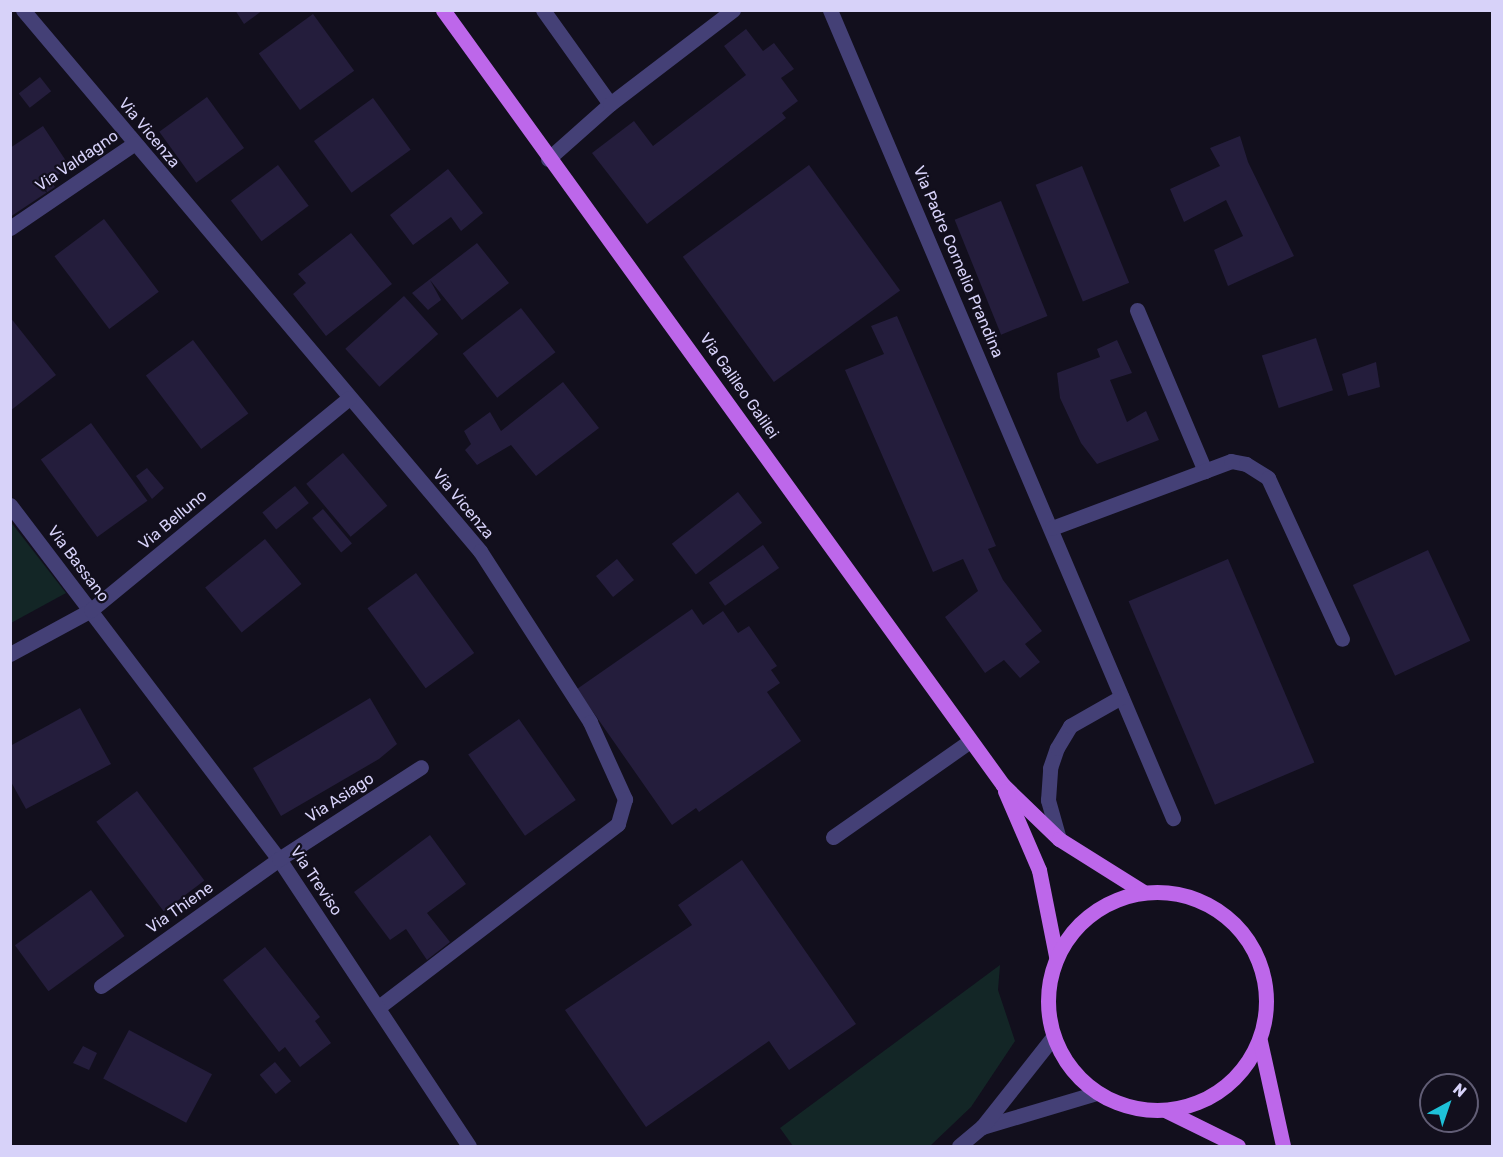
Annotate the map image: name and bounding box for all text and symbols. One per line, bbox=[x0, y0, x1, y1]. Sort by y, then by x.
street label: Via Vicenza bbox=[114, 94, 184, 172]
street label: Via Valdagno bbox=[32, 126, 122, 196]
street label: Via Padre Cornelio Prandina bbox=[909, 163, 1007, 361]
street label: Via Galileo Galilei bbox=[695, 329, 783, 443]
street label: Via Vicenza bbox=[428, 465, 498, 543]
street label: Via Belluno bbox=[135, 486, 211, 554]
street label: Via Bassano bbox=[43, 522, 113, 606]
street label: Via Asiago bbox=[302, 769, 378, 827]
street label: Via Treviso bbox=[286, 843, 346, 919]
street label: Via Thiene bbox=[143, 878, 217, 938]
north arrow bbox=[1419, 1073, 1479, 1133]
text: N bbox=[1449, 1079, 1470, 1101]

